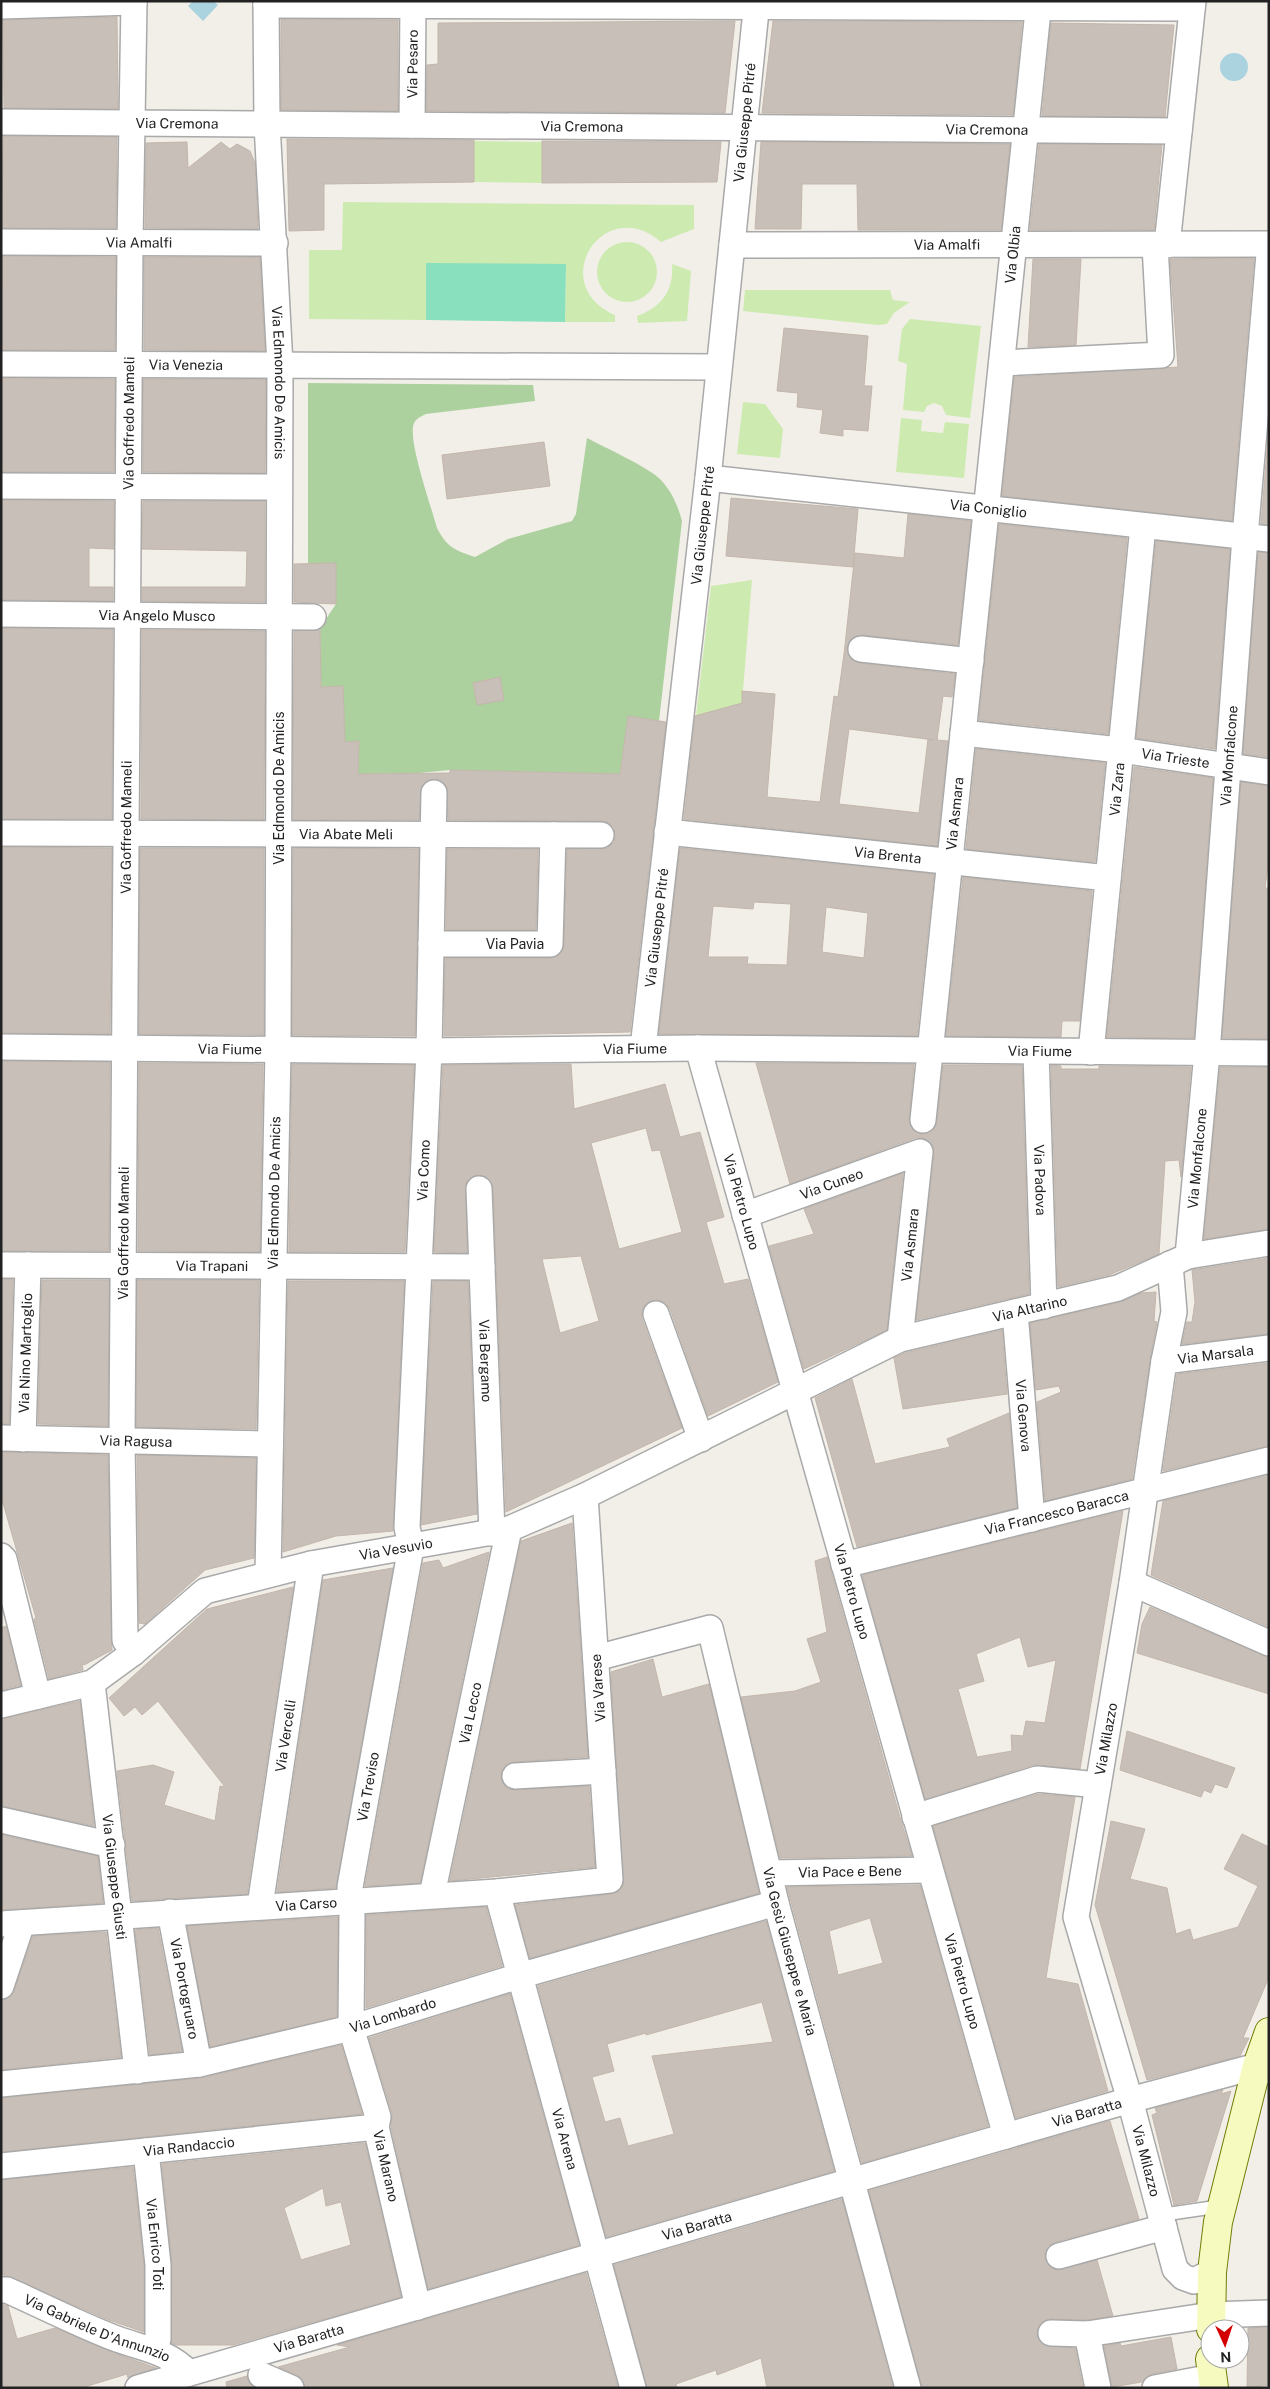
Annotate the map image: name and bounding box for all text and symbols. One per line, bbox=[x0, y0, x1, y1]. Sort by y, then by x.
street label: Via Pesaro bbox=[404, 29, 421, 99]
street label: Via Giuseppe Pitré bbox=[730, 62, 759, 183]
street label: Via Cremona bbox=[136, 115, 218, 132]
street label: Via Cremona bbox=[540, 118, 623, 135]
street label: Via Cremona bbox=[945, 121, 1028, 138]
street label: Via Olbia bbox=[1002, 225, 1024, 284]
street label: Via Amalfi bbox=[106, 234, 172, 251]
street label: Via Amalfi bbox=[914, 237, 980, 253]
street label: Via Edmondo De Amicis bbox=[269, 306, 288, 459]
street label: Via Goffredo Mameli bbox=[120, 357, 137, 490]
street label: Via Venezia bbox=[149, 357, 223, 373]
street label: Via Giuseppe Pitré bbox=[688, 465, 717, 586]
street label: Via Coniglio bbox=[949, 496, 1028, 521]
street label: Via Angelo Musco bbox=[99, 607, 216, 624]
street label: Via Monfalcone bbox=[1217, 705, 1241, 807]
street label: Via Edmondo De Amicis bbox=[271, 711, 287, 865]
street label: Via Trieste bbox=[1140, 745, 1211, 771]
street label: Via Goffredo Mameli bbox=[118, 761, 135, 894]
street label: Via Zara bbox=[1106, 762, 1128, 817]
street label: Via Asmara bbox=[943, 776, 967, 851]
street label: Via Abate Meli bbox=[299, 826, 393, 842]
street label: Via Brenta bbox=[853, 844, 922, 866]
street label: Via Giuseppe Pitré bbox=[642, 867, 671, 988]
street label: Via Pavia bbox=[486, 936, 544, 952]
street label: Via Fiume bbox=[603, 1040, 667, 1057]
street label: Via Fiume bbox=[198, 1041, 262, 1057]
street label: Via Fiume bbox=[1008, 1043, 1072, 1059]
street label: Via Monfalcone bbox=[1184, 1107, 1210, 1209]
street label: Via Edmondo De Amicis bbox=[265, 1116, 283, 1270]
street label: Via Como bbox=[414, 1139, 433, 1201]
street label: Via Padova bbox=[1031, 1144, 1049, 1216]
street label: Via Pietro Lupo bbox=[720, 1152, 763, 1252]
street label: Via Cuneo bbox=[798, 1165, 865, 1203]
street label: Via Goffredo Mameli bbox=[115, 1167, 132, 1300]
street label: Via Asmara bbox=[898, 1208, 922, 1282]
street label: Via Trapani bbox=[176, 1258, 248, 1274]
street label: Via Altarino bbox=[991, 1292, 1069, 1325]
street label: Via Nino Martoglio bbox=[16, 1293, 35, 1413]
street label: Via Bergamo bbox=[476, 1319, 495, 1403]
street label: Via Marsala bbox=[1177, 1342, 1254, 1367]
street label: Via Genova bbox=[1013, 1379, 1034, 1453]
street label: Via Ragusa bbox=[99, 1432, 172, 1450]
street label: Via Francesco Baracca bbox=[983, 1487, 1130, 1538]
street label: Via Vesuvio bbox=[358, 1535, 434, 1563]
street label: Via Pietro Lupo bbox=[831, 1542, 873, 1641]
street label: Via Varese bbox=[588, 1653, 608, 1723]
street label: Via Lecco bbox=[456, 1680, 485, 1745]
street label: Via Vercelli bbox=[272, 1699, 299, 1773]
street label: Via Milazzo bbox=[1092, 1701, 1120, 1777]
street label: Via Treviso bbox=[354, 1750, 382, 1823]
street label: Via Giuseppe Giusti bbox=[99, 1813, 130, 1941]
street label: Via Pace e Bene bbox=[798, 1863, 902, 1880]
street label: Via Gesù Giuseppe e Maria bbox=[760, 1866, 820, 2037]
street label: Via Carso bbox=[275, 1894, 338, 1914]
street label: Via Pietro Lupo bbox=[941, 1932, 983, 2031]
street label: Via Portogruaro bbox=[167, 1937, 202, 2041]
street label: Via Lombardo bbox=[348, 1994, 438, 2036]
street label: Via Baratta bbox=[1050, 2095, 1124, 2130]
street label: Via Arena bbox=[549, 2106, 581, 2171]
street label: Via Milazzo bbox=[1129, 2123, 1163, 2199]
street label: Via Marano bbox=[370, 2129, 402, 2203]
street label: Via Randaccio bbox=[142, 2134, 236, 2159]
street label: Via Enrico Toti bbox=[143, 2198, 166, 2291]
street label: Via Baratta bbox=[660, 2208, 734, 2243]
street label: Via Gabriele D'Annunzio bbox=[22, 2291, 173, 2365]
north arrow bbox=[1200, 2319, 1250, 2369]
street label: Via Baratta bbox=[272, 2321, 346, 2356]
text: N bbox=[1220, 2349, 1232, 2365]

